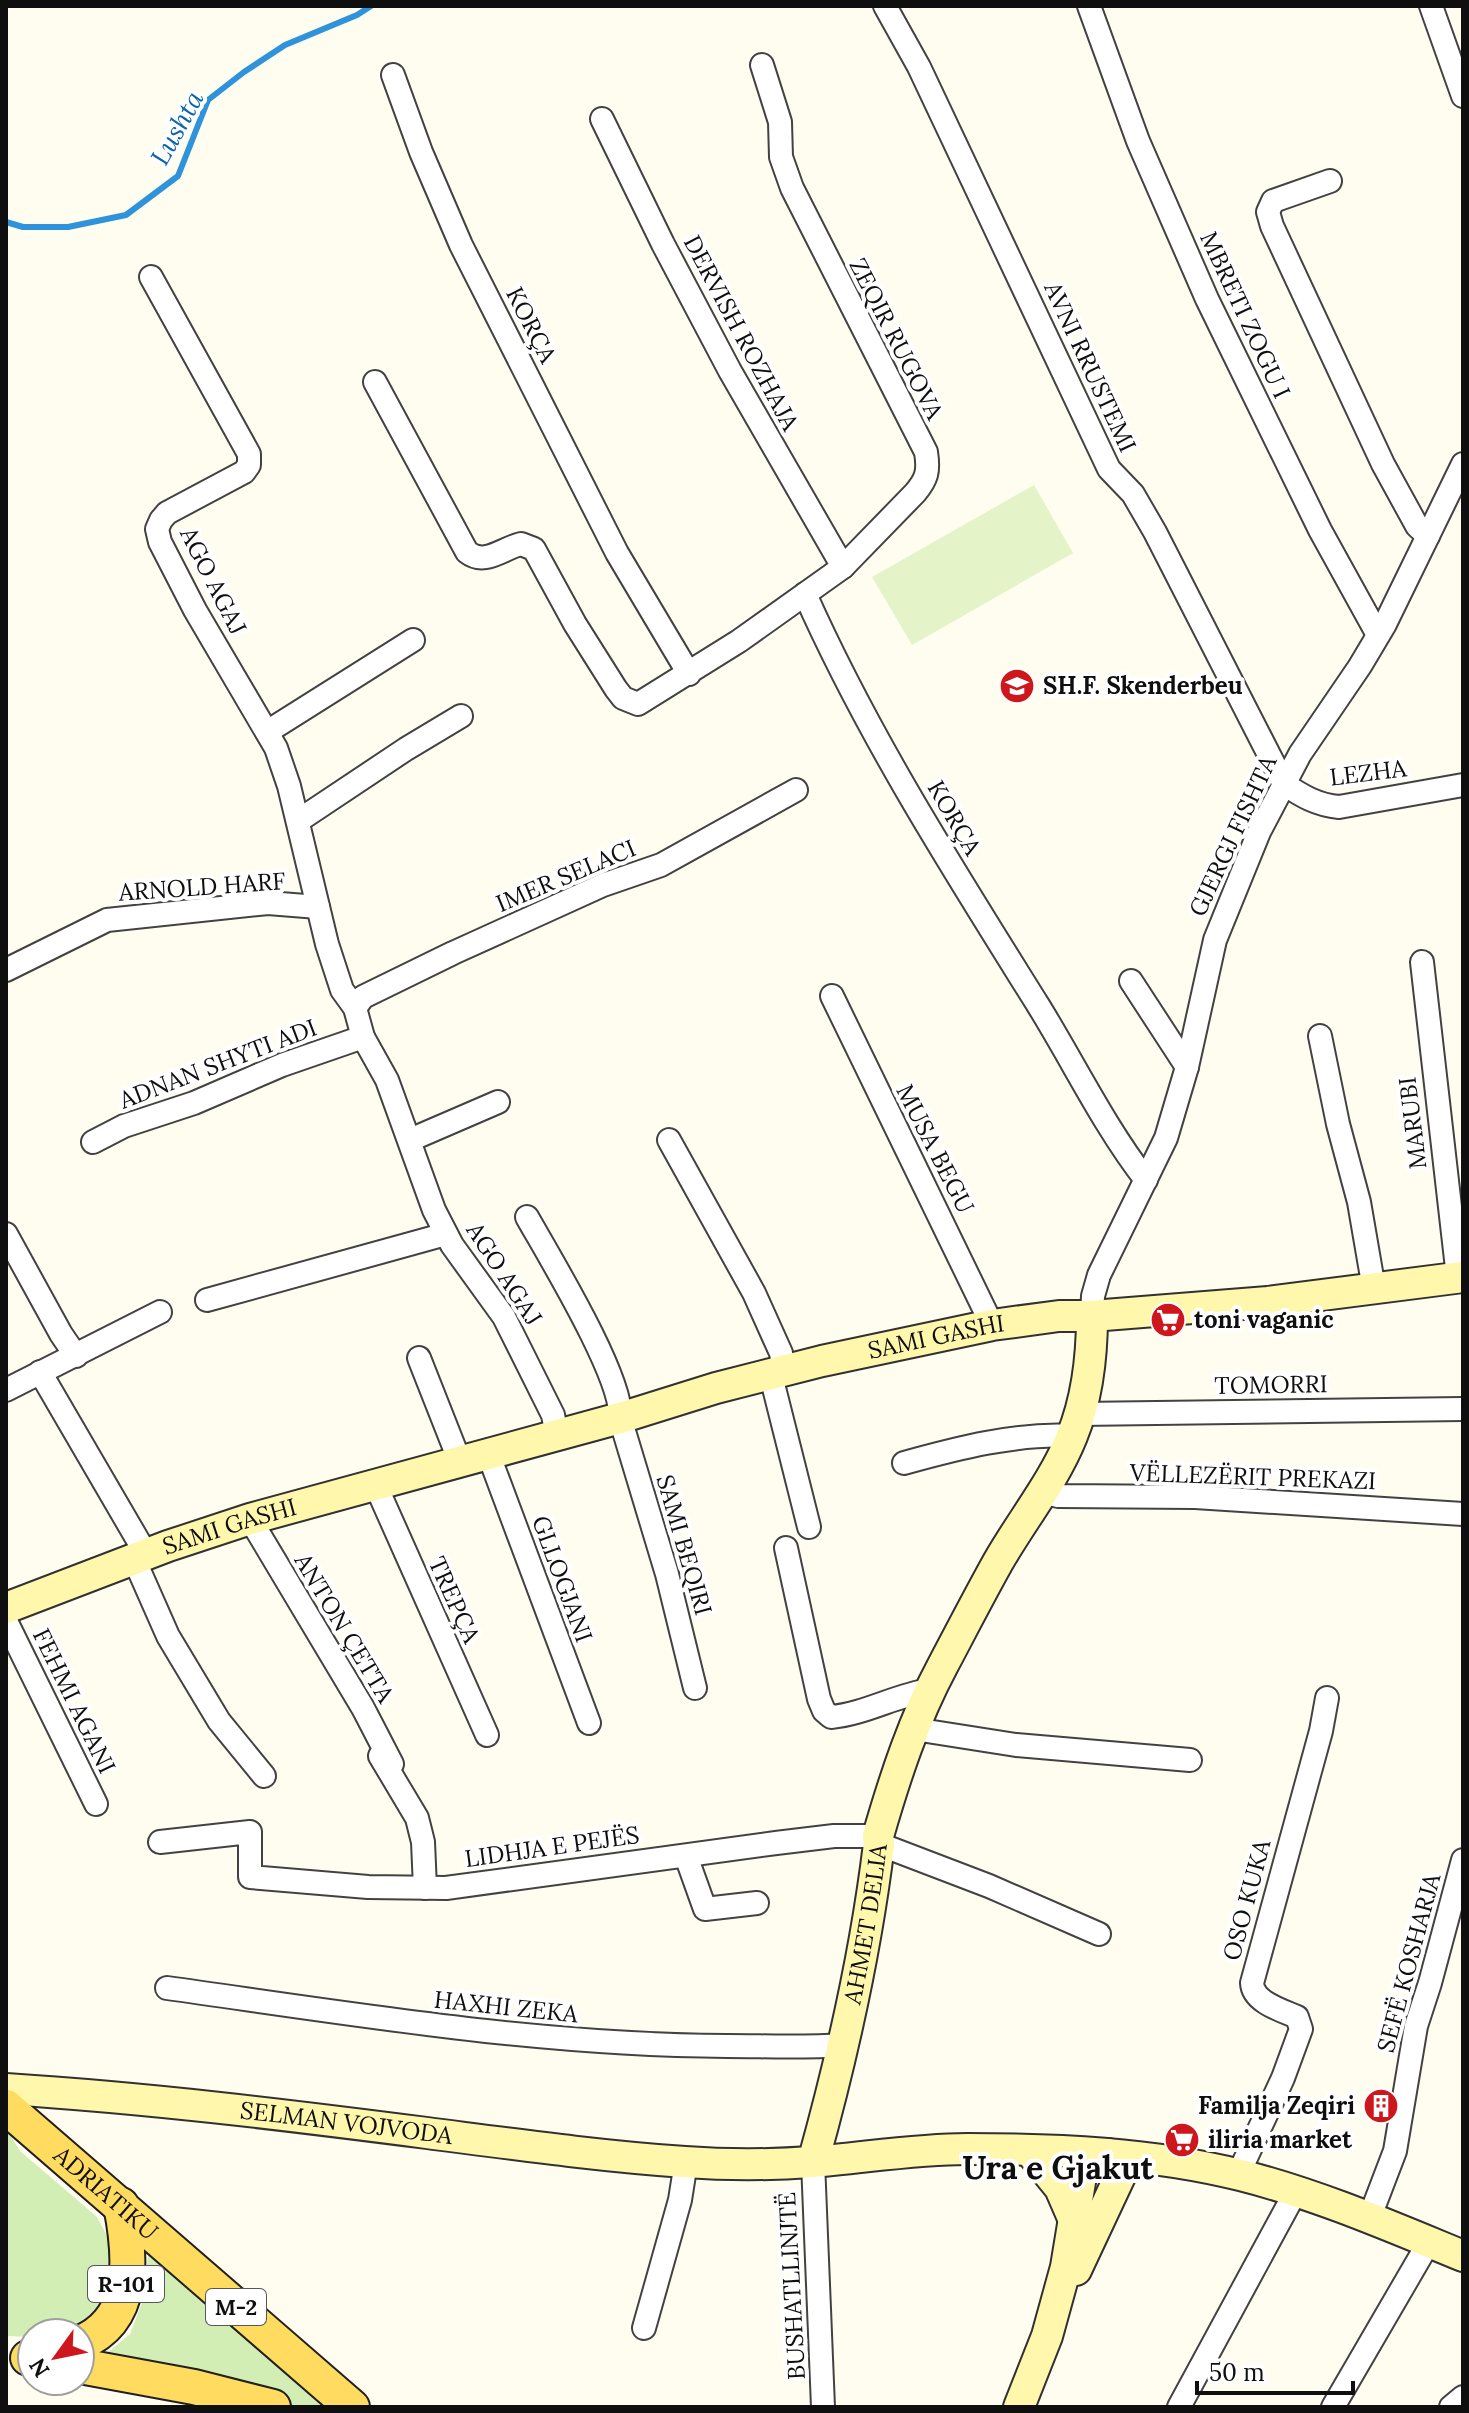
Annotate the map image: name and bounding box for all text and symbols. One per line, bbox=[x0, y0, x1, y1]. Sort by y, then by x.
water label: Lushta bbox=[143, 84, 211, 171]
street label: MBRETI ZOGU I bbox=[1193, 226, 1298, 403]
street label: DERVISH ROZHAJA bbox=[677, 230, 806, 437]
street label: ZEQIR RUGOVA bbox=[842, 253, 951, 426]
street label: AVNI RRUSTEMI bbox=[1037, 276, 1143, 457]
street label: KORÇA bbox=[499, 282, 564, 369]
street label: AGO AGAJ bbox=[173, 521, 254, 640]
school or university icon: SH.F. Skenderbeu bbox=[998, 667, 1036, 705]
place label: SH.F. Skenderbeu bbox=[1043, 670, 1243, 701]
street label: GJERGJ FISHTA bbox=[1182, 749, 1284, 921]
street label: LEZHA bbox=[1328, 752, 1409, 793]
street label: KORÇA bbox=[921, 775, 989, 862]
street label: IMER SELACI bbox=[491, 832, 640, 919]
street label: ARNOLD HARF bbox=[117, 865, 286, 908]
street label: ADNAN SHYTI ADI bbox=[114, 1012, 321, 1116]
street label: MARUBI bbox=[1391, 1075, 1434, 1171]
street label: MUSA BEGU bbox=[890, 1079, 981, 1219]
street label: AGO AGAJ bbox=[459, 1216, 549, 1331]
supermarket icon: toni vaganic bbox=[1149, 1301, 1187, 1339]
place label: toni vaganic bbox=[1194, 1304, 1334, 1335]
street label: SAMI GASHI bbox=[865, 1308, 1006, 1366]
street label: TOMORRI bbox=[1214, 1368, 1328, 1401]
street label: VËLLEZËRIT PREKAZI bbox=[1128, 1457, 1377, 1496]
street label: SAMI BEQIRI bbox=[650, 1471, 719, 1619]
street label: SAMI GASHI bbox=[158, 1491, 300, 1562]
street label: GLLOGJANI bbox=[525, 1511, 600, 1646]
street label: ANTON ÇETTA bbox=[287, 1546, 402, 1709]
street label: TREPÇA bbox=[422, 1552, 488, 1649]
street label: FEHMI AGANI bbox=[26, 1623, 123, 1778]
street label: LIDHJA E PEJËS bbox=[463, 1819, 641, 1874]
street label: OSO KUKA bbox=[1216, 1835, 1278, 1964]
street label: AHMET DELIA bbox=[836, 1841, 894, 2008]
street label: SEFË KOSHARJA bbox=[1370, 1869, 1448, 2056]
street label: HAXHI ZEKA bbox=[433, 1984, 580, 2030]
building icon: Familja Zeqiri bbox=[1362, 2087, 1400, 2125]
place label: Familja Zeqiri bbox=[1198, 2090, 1355, 2121]
street label: SELMAN VOJVODA bbox=[239, 2094, 455, 2151]
supermarket icon: iliria market bbox=[1163, 2121, 1201, 2159]
place label: iliria market bbox=[1208, 2124, 1353, 2155]
street label: ADRIATIKU bbox=[47, 2139, 165, 2247]
district label: Ura e Gjakut bbox=[962, 2147, 1155, 2188]
street label: BUSHATLLINJTË bbox=[771, 2191, 812, 2381]
road number: R-101 bbox=[88, 2266, 164, 2302]
road number: M-2 bbox=[206, 2289, 266, 2325]
north arrow bbox=[16, 2317, 96, 2397]
scale bar bbox=[1197, 2345, 1353, 2395]
text: N bbox=[23, 2353, 56, 2383]
text: 50 m bbox=[1209, 2357, 1265, 2388]

